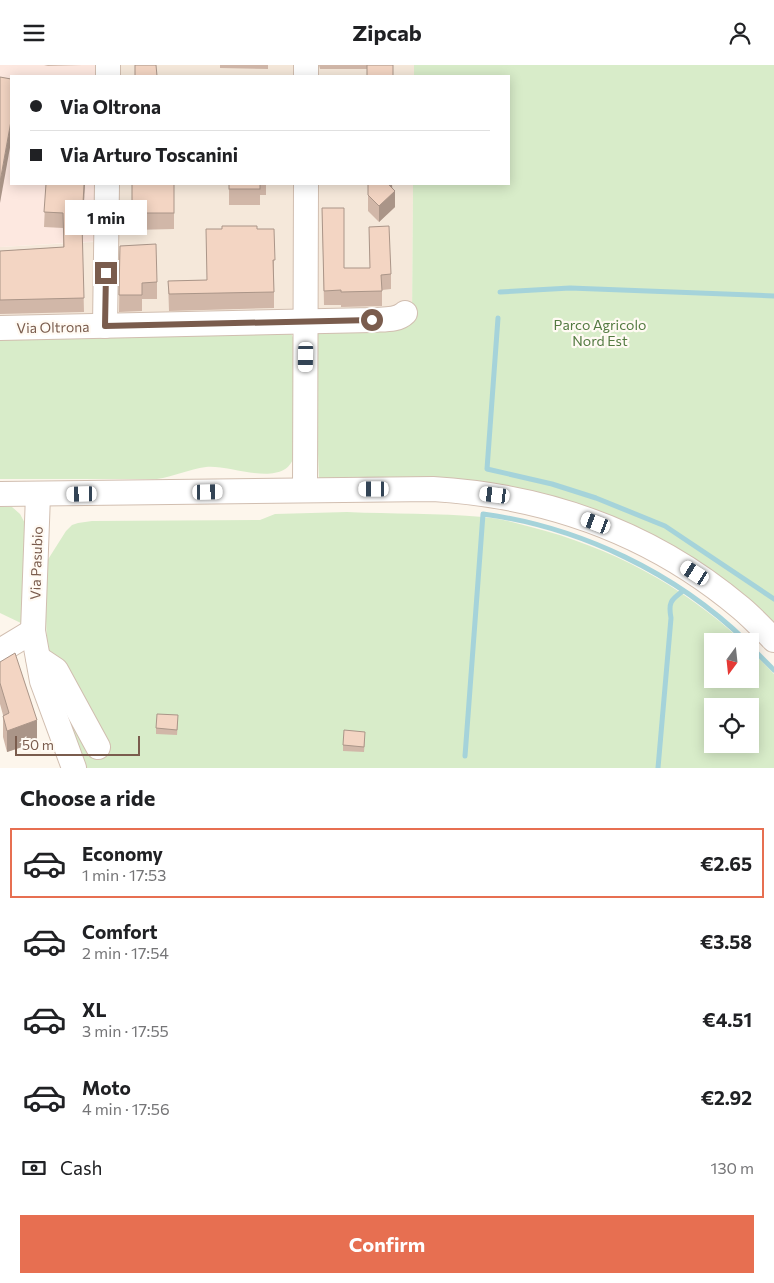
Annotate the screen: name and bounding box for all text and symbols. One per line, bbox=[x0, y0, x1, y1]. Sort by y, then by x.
icon: menu bbox=[20, 19, 48, 47]
text: Zipcab bbox=[352, 19, 422, 46]
icon: person bbox=[726, 19, 754, 47]
text: Via Oltrona bbox=[60, 95, 161, 118]
text: Via Arturo Toscanini bbox=[60, 143, 238, 166]
callout: 1 min bbox=[65, 201, 147, 235]
text: 1 min bbox=[87, 208, 125, 227]
route end bbox=[95, 262, 117, 284]
route start bbox=[361, 309, 383, 331]
park label: Parco Agricolo Nord Est bbox=[554, 316, 646, 349]
street label: Via Oltrona bbox=[16, 318, 90, 336]
car bbox=[298, 342, 313, 372]
car bbox=[359, 482, 389, 497]
car bbox=[192, 484, 223, 500]
car bbox=[66, 486, 97, 502]
car bbox=[479, 486, 510, 504]
car bbox=[579, 511, 612, 535]
street label: Via Pasubio bbox=[26, 526, 46, 600]
car bbox=[678, 559, 711, 587]
north arrow bbox=[704, 633, 759, 687]
map controls bbox=[704, 633, 759, 753]
button: locate bbox=[704, 698, 759, 753]
scale bar bbox=[15, 733, 140, 756]
text: 50 m bbox=[22, 736, 54, 753]
text: Choose a ride bbox=[20, 784, 155, 811]
icon: car bbox=[22, 841, 67, 886]
text: Economy bbox=[82, 842, 163, 865]
text: €2.65 bbox=[700, 852, 752, 875]
text: 1 min · 17:53 bbox=[82, 865, 166, 884]
icon: car bbox=[22, 919, 67, 964]
text: Comfort bbox=[82, 920, 158, 943]
text: €3.58 bbox=[700, 930, 752, 953]
text: 2 min · 17:54 bbox=[82, 943, 169, 962]
icon: car bbox=[22, 997, 67, 1042]
text: XL bbox=[82, 998, 107, 1021]
text: €4.51 bbox=[702, 1008, 752, 1031]
text: 3 min · 17:55 bbox=[82, 1021, 169, 1040]
icon: car bbox=[22, 1075, 67, 1120]
text: Moto bbox=[82, 1076, 131, 1099]
text: €2.92 bbox=[701, 1086, 752, 1109]
text: 4 min · 17:56 bbox=[82, 1099, 170, 1118]
icon: cash bbox=[20, 1154, 48, 1182]
text: Cash bbox=[60, 1156, 102, 1179]
text: 130 m bbox=[711, 1158, 754, 1177]
button: Confirm bbox=[20, 1215, 754, 1273]

